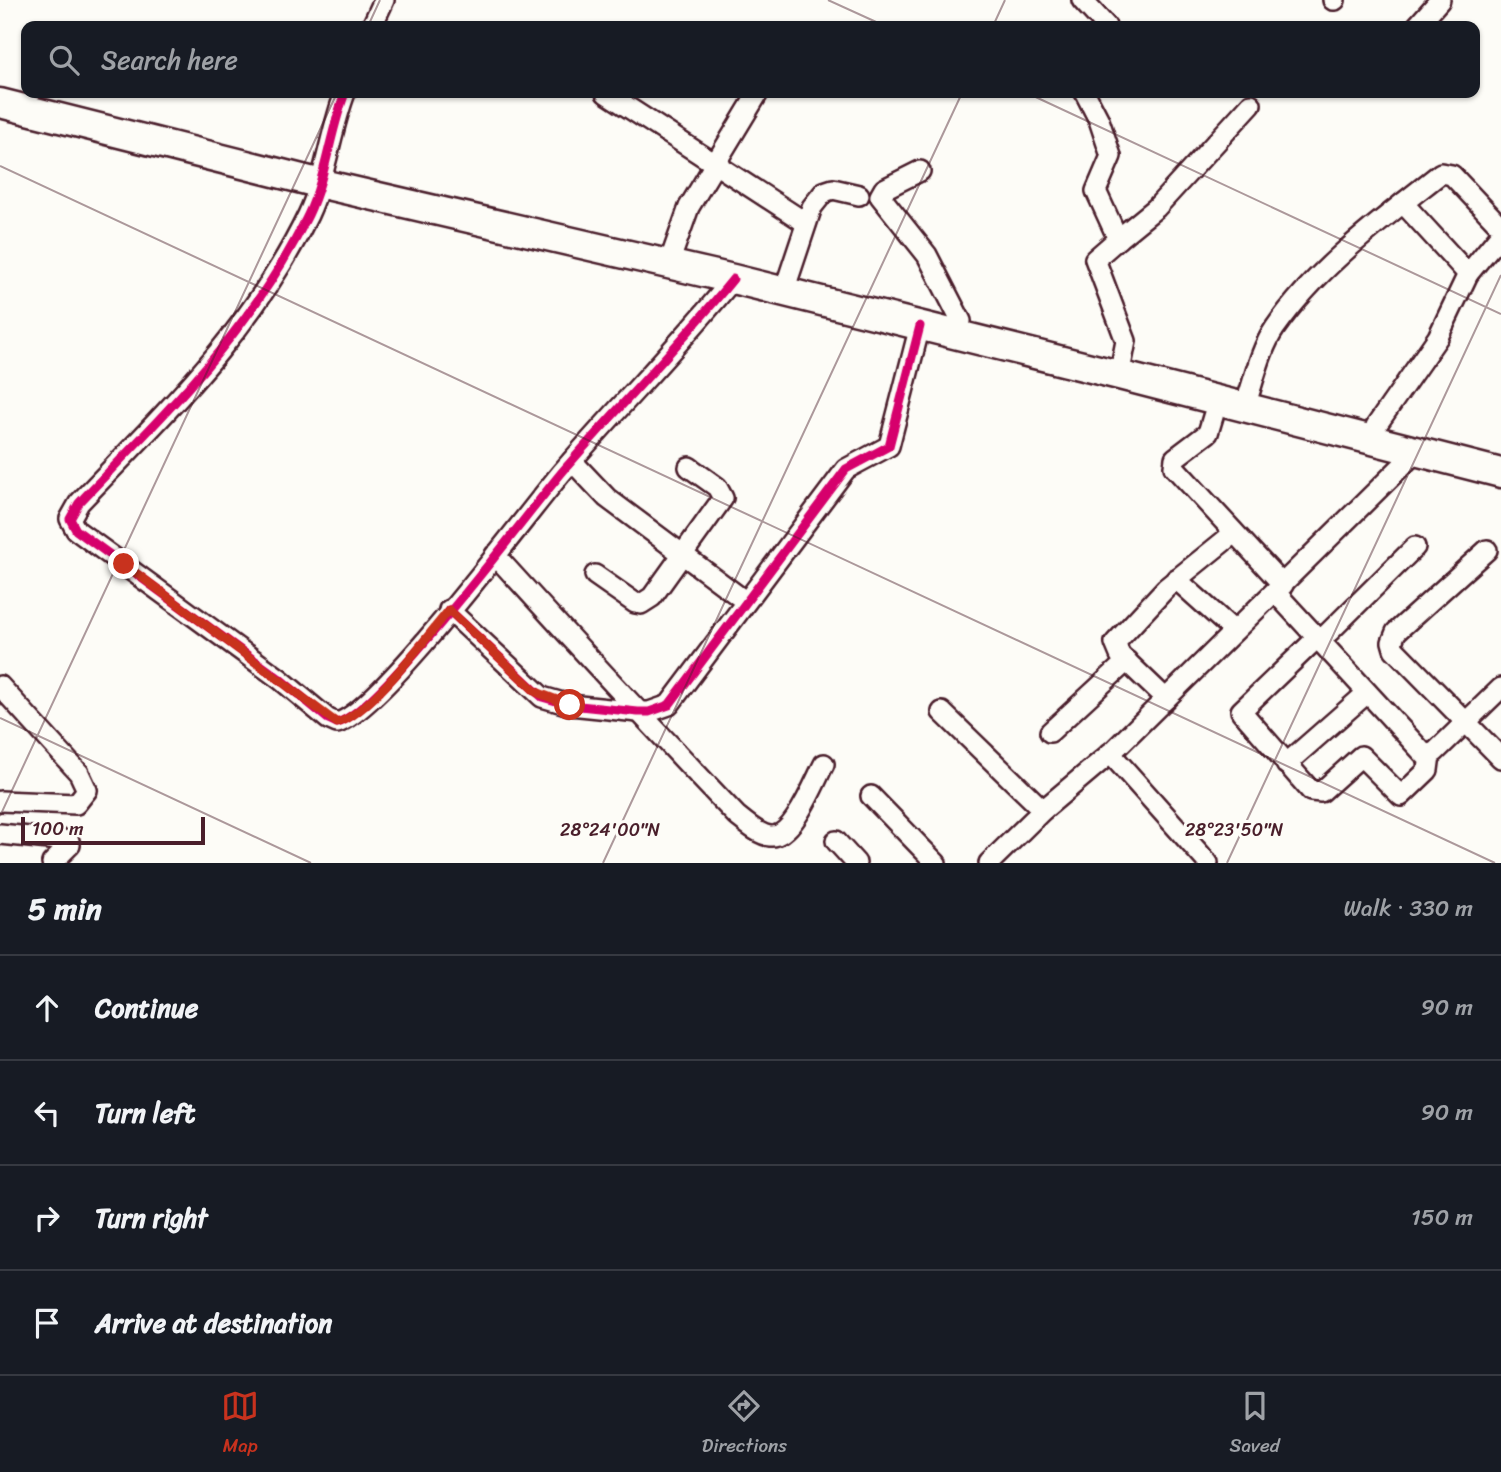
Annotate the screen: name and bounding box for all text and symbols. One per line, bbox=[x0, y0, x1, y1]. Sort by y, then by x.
search box bbox=[21, 21, 1480, 98]
text: Search here bbox=[101, 37, 238, 83]
icon: search bbox=[45, 41, 83, 79]
route end bbox=[108, 548, 139, 579]
route start bbox=[554, 689, 585, 720]
text: 100 m bbox=[32, 812, 84, 845]
scale bar bbox=[21, 814, 205, 846]
text: 28°24'00"N bbox=[560, 814, 661, 846]
text: 28°23'50"N bbox=[1185, 814, 1284, 846]
text: 5 min bbox=[28, 882, 102, 936]
text: Walk · 330 m bbox=[1343, 888, 1473, 929]
text: Continue bbox=[95, 985, 198, 1031]
text: 90 m bbox=[1421, 987, 1473, 1028]
icon: ahead bbox=[28, 989, 66, 1027]
text: Turn left bbox=[95, 1090, 195, 1136]
text: 90 m bbox=[1421, 1092, 1473, 1133]
icon: left bbox=[28, 1094, 66, 1132]
text: Turn right bbox=[95, 1195, 208, 1241]
text: 150 m bbox=[1411, 1197, 1473, 1238]
icon: right bbox=[28, 1199, 66, 1237]
text: Arrive at destination bbox=[95, 1300, 332, 1346]
icon: arrive bbox=[28, 1304, 66, 1342]
tab: Map bbox=[221, 1387, 259, 1462]
tab: Directions bbox=[702, 1387, 787, 1462]
tab: Saved bbox=[1230, 1387, 1280, 1462]

